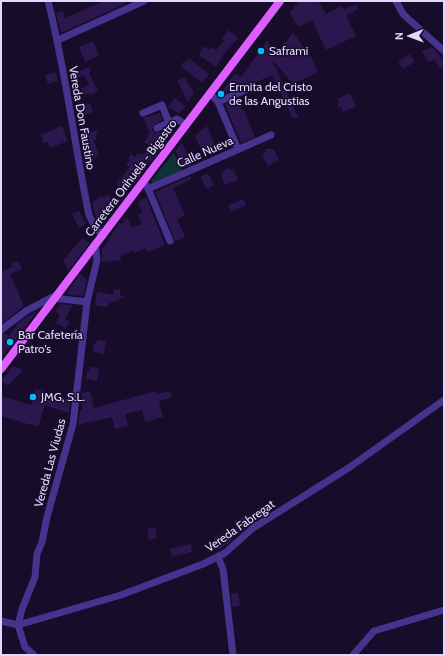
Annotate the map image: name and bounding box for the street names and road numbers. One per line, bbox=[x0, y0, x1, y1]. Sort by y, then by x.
street label: Vereda Don Faustino bbox=[66, 65, 99, 171]
street label: Carretera Orihuela - Bigastro bbox=[82, 116, 180, 239]
street label: Calle Nueva bbox=[174, 132, 235, 171]
street label: Vereda Las Viudas bbox=[30, 417, 69, 509]
street label: Vereda Fabregat bbox=[202, 496, 277, 555]

